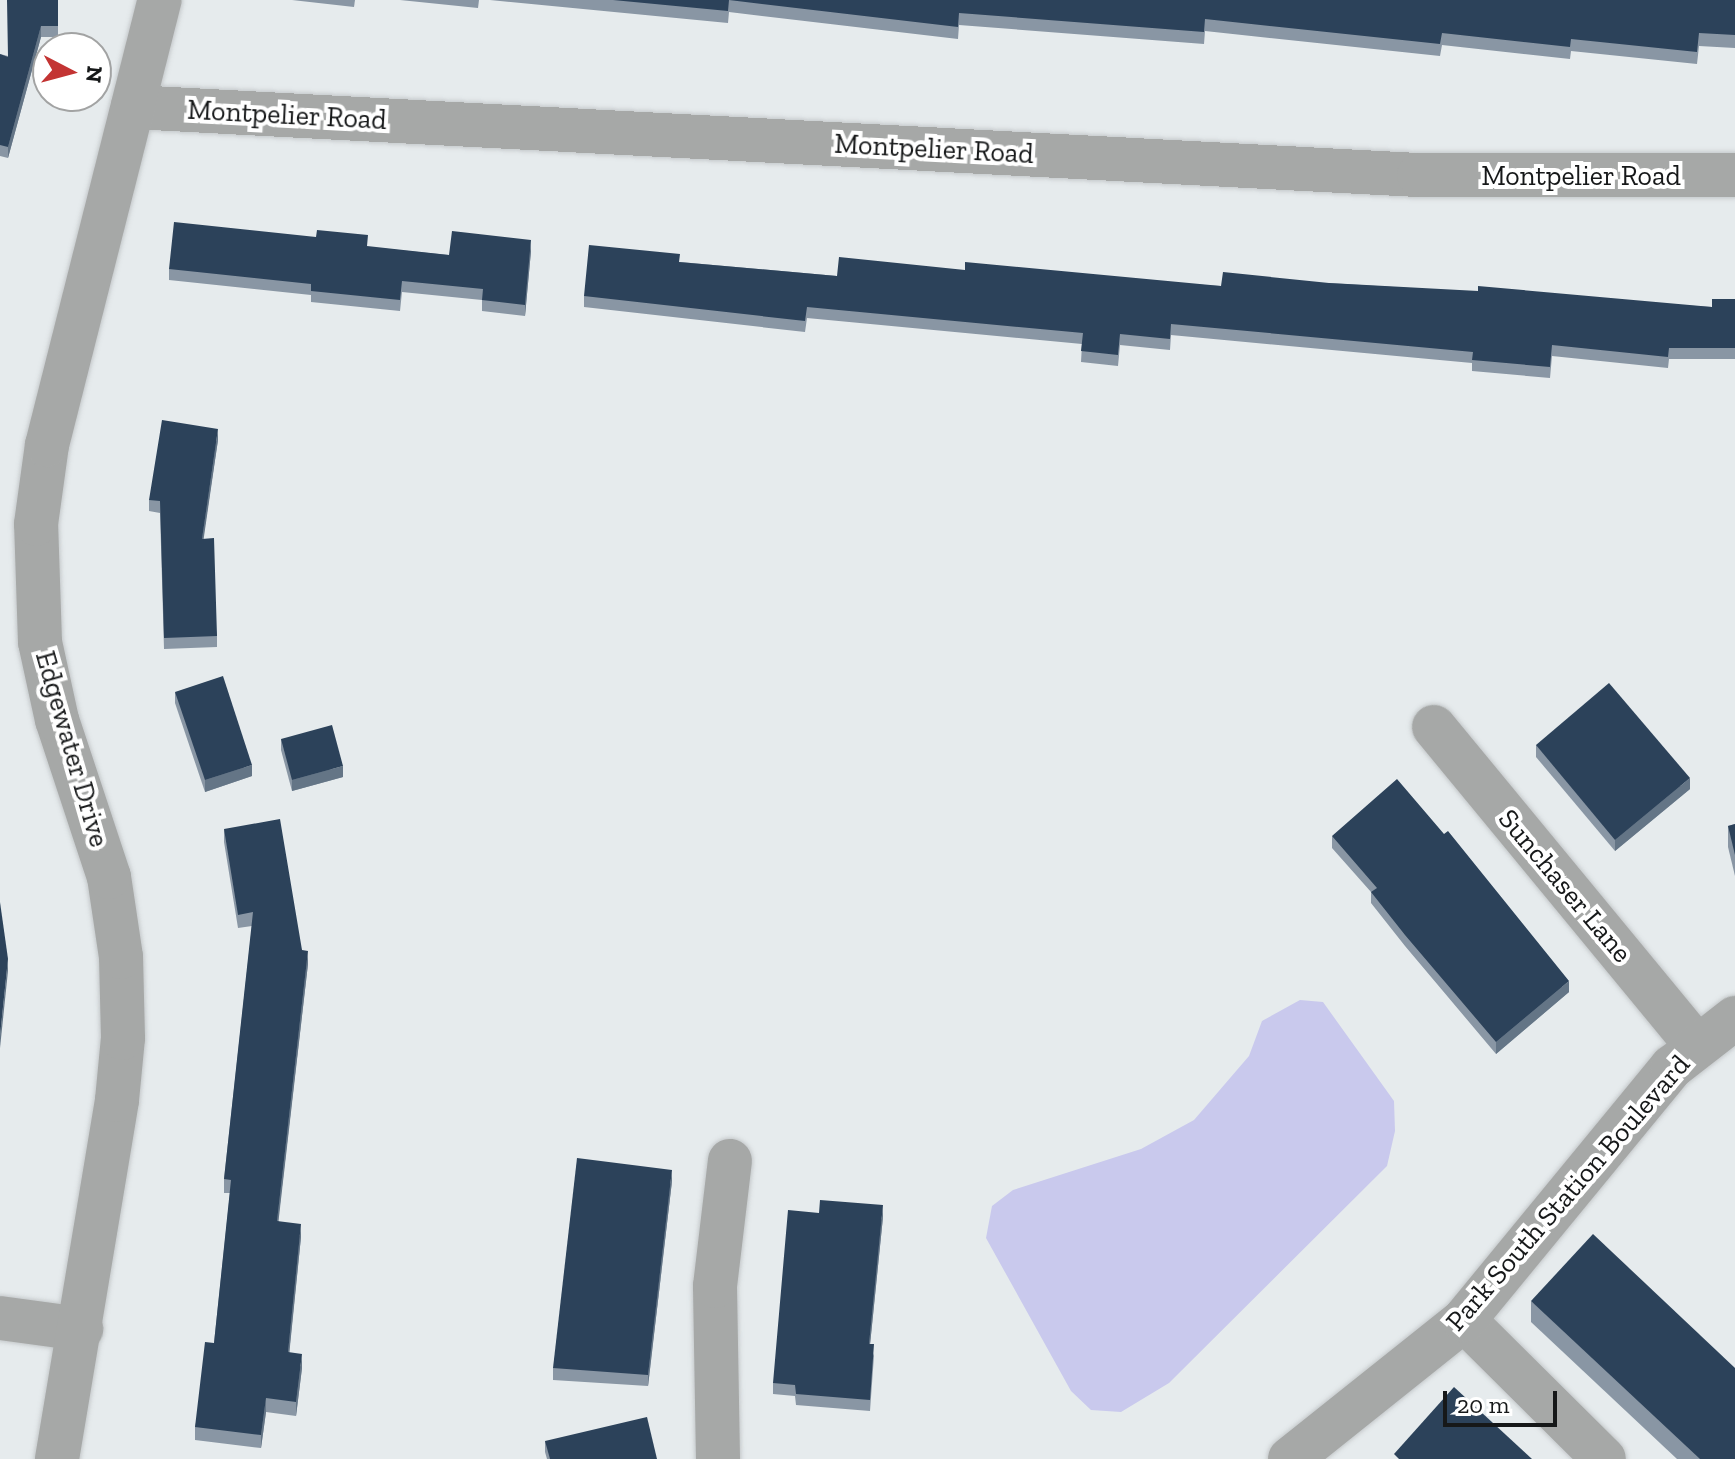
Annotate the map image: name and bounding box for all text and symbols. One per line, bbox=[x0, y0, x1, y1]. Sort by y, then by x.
north arrow bbox=[32, 32, 112, 112]
text: N bbox=[80, 65, 109, 84]
street label: Montpelier Road bbox=[186, 93, 388, 137]
street label: Montpelier Road bbox=[833, 127, 1035, 171]
street label: Montpelier Road bbox=[1481, 159, 1681, 193]
street label: Edgewater Drive bbox=[28, 647, 116, 851]
street label: Sunchaser Lane bbox=[1491, 802, 1639, 970]
street label: Park South Station Boulevard bbox=[1439, 1048, 1697, 1338]
scale bar bbox=[1447, 1375, 1561, 1425]
text: 20 m bbox=[1457, 1390, 1509, 1419]

